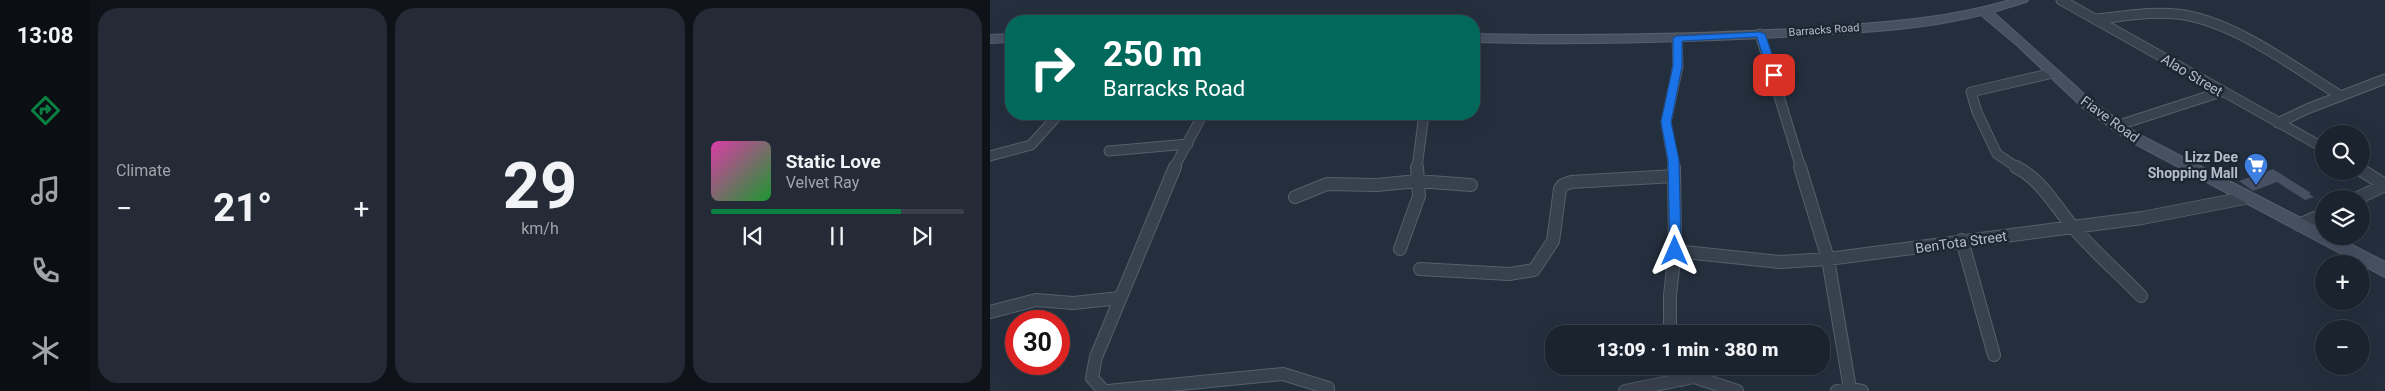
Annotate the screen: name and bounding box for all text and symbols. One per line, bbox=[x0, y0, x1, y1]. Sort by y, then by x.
street label: Barracks Road bbox=[1788, 21, 1860, 39]
text: 13:08 bbox=[17, 23, 73, 48]
text: 250 m bbox=[1103, 34, 1202, 75]
icon: right bbox=[1020, 35, 1085, 100]
street label: Alao Street bbox=[2159, 50, 2226, 100]
pin bbox=[1753, 54, 1795, 96]
icon: arrive bbox=[1760, 61, 1788, 89]
text: Barracks Road bbox=[1103, 76, 1245, 101]
street label: Fiave Road bbox=[2078, 92, 2142, 146]
icon: directions bbox=[28, 93, 63, 128]
map controls bbox=[2315, 125, 2370, 375]
button: search bbox=[2315, 125, 2370, 180]
text: 29 bbox=[503, 148, 577, 224]
place label: Lizz Dee Shopping Mall bbox=[2148, 149, 2238, 181]
text: Static Love bbox=[786, 150, 881, 173]
supermarket icon: Lizz Dee Shopping Mall bbox=[2243, 152, 2269, 186]
text: Climate bbox=[116, 161, 171, 180]
icon: music bbox=[28, 173, 63, 208]
text: Velvet Ray bbox=[786, 173, 859, 192]
text: 21° bbox=[213, 186, 272, 230]
button: layers bbox=[2315, 190, 2370, 245]
text: − bbox=[116, 192, 132, 225]
text: + bbox=[353, 192, 369, 225]
text: km/h bbox=[521, 219, 559, 238]
icon: previous bbox=[739, 222, 767, 250]
icon: pause bbox=[823, 222, 851, 250]
icon: next bbox=[908, 222, 936, 250]
position arrow bbox=[1648, 224, 1700, 276]
street label: BenTota Street bbox=[1914, 228, 2008, 256]
icon: phone bbox=[28, 253, 63, 288]
button: + bbox=[2315, 255, 2370, 310]
speed limit sign: 30 bbox=[1005, 310, 1070, 375]
button: − bbox=[2315, 320, 2370, 375]
icon: climate bbox=[28, 333, 63, 368]
text: 13:09 · 1 min · 380 m bbox=[1596, 338, 1779, 361]

